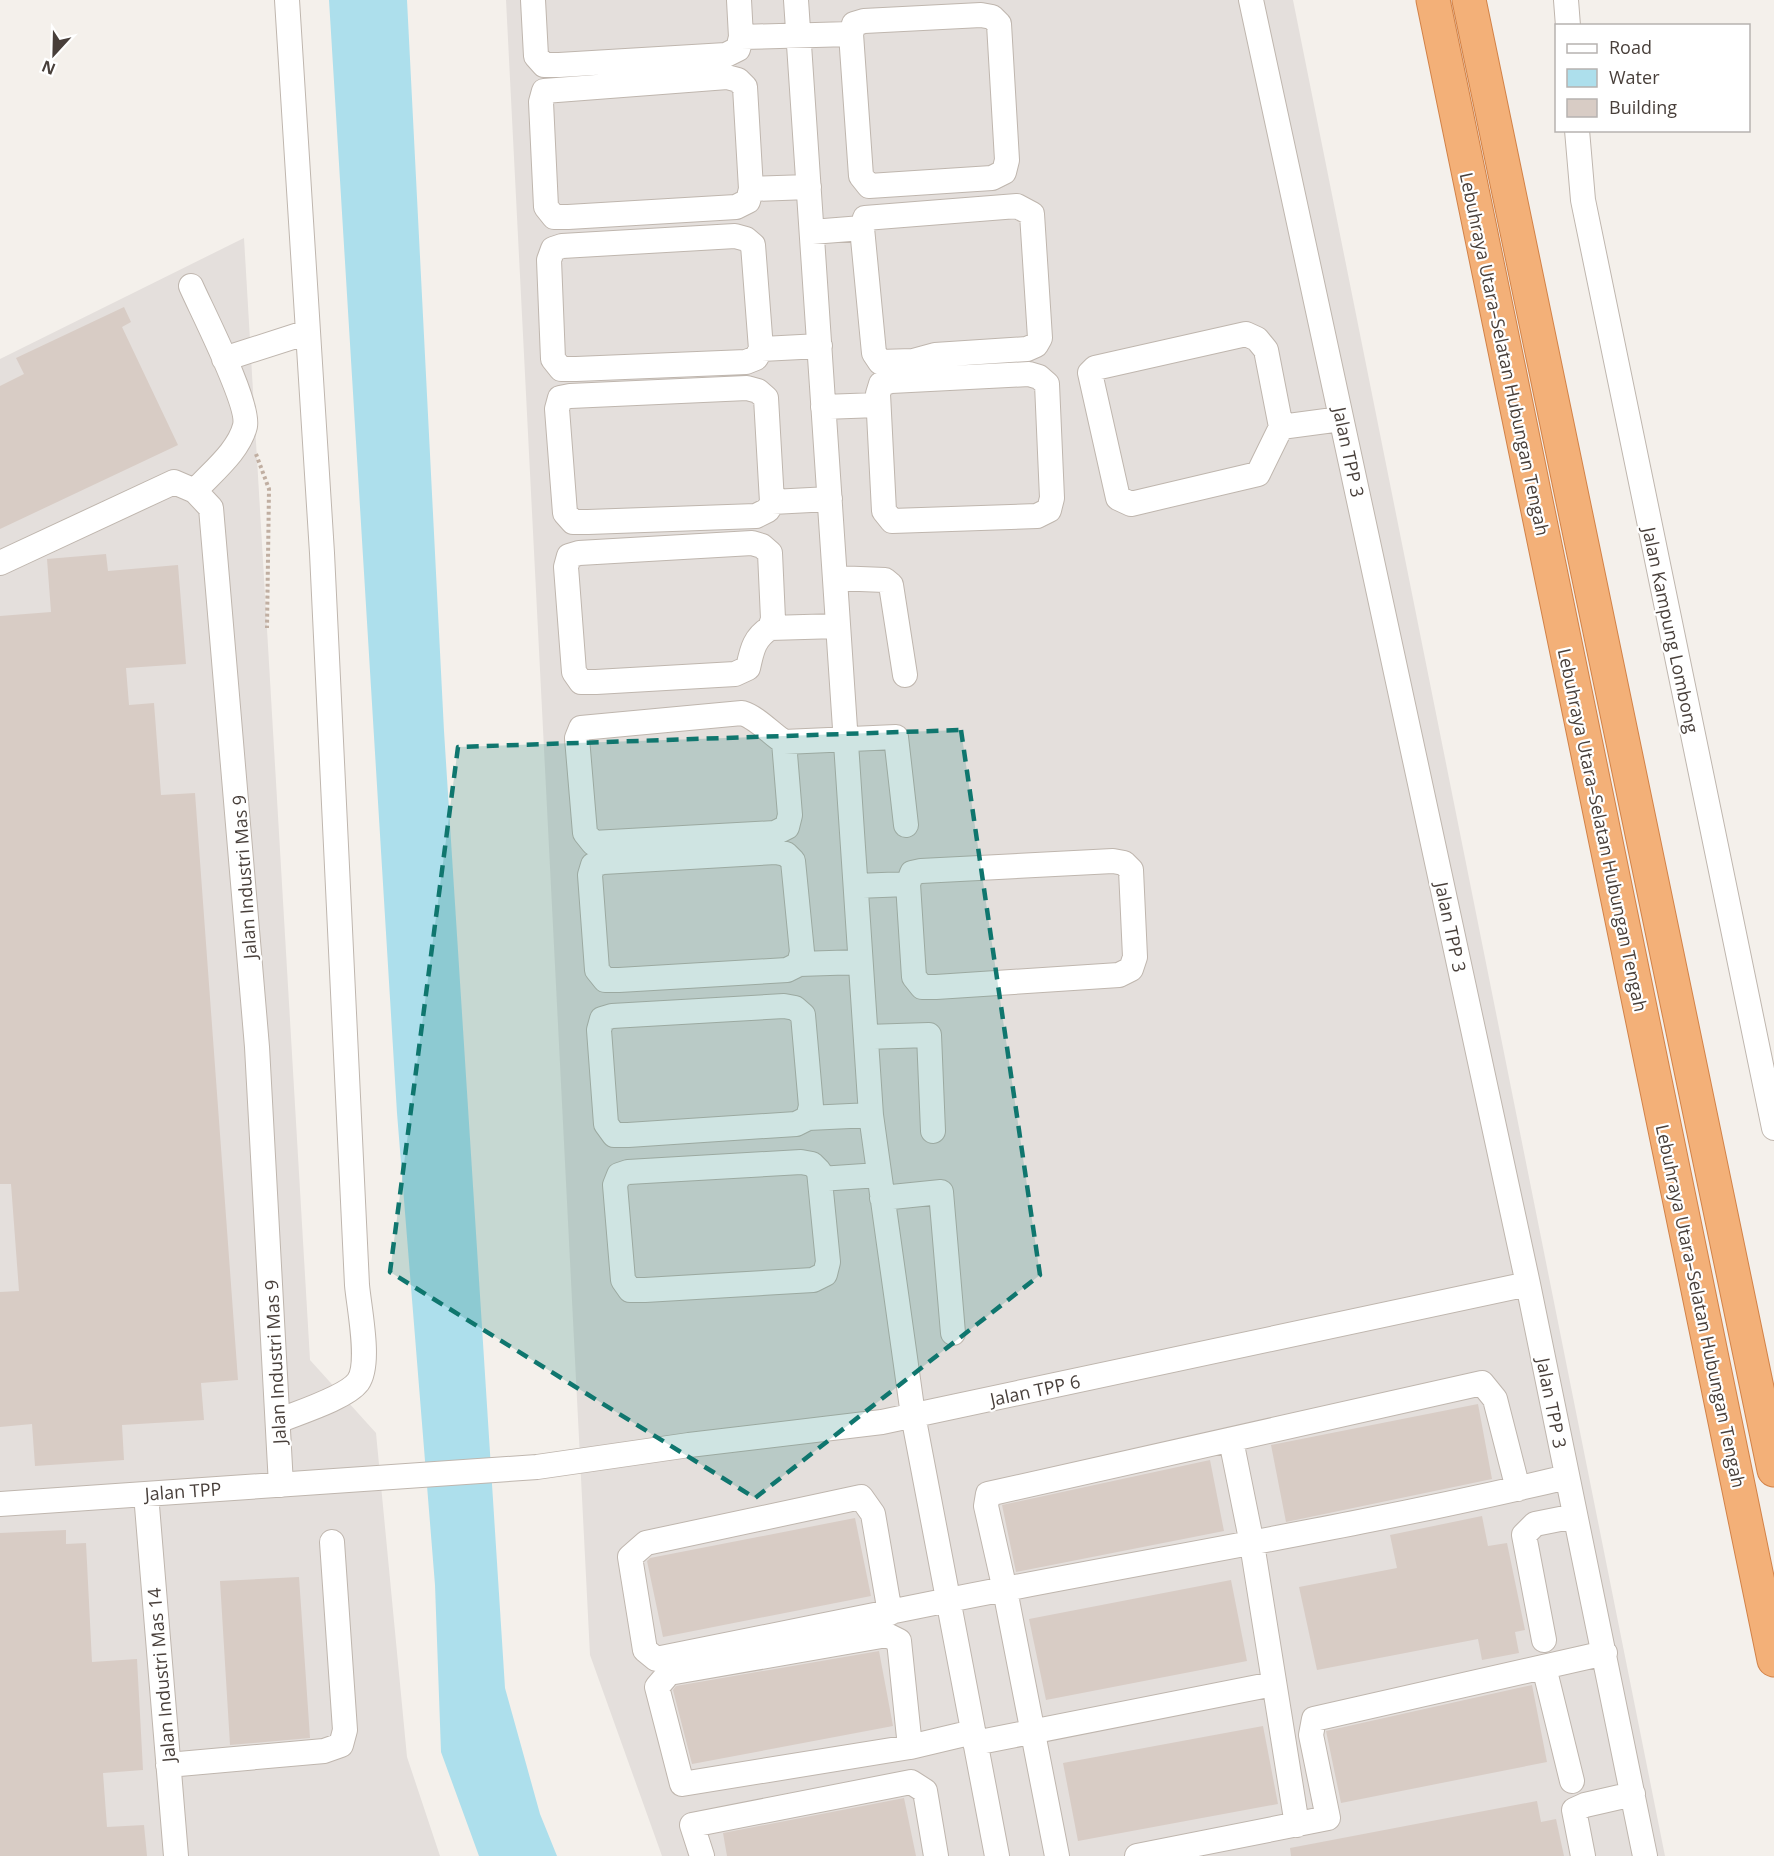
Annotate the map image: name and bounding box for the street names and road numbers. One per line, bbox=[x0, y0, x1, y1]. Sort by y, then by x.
street label: Lebuhraya Utara–Selatan Hubungan Tengah bbox=[1455, 170, 1555, 538]
street label: Jalan TPP 3 bbox=[1327, 403, 1370, 499]
street label: Jalan Kampung Lombong bbox=[1637, 523, 1705, 735]
street label: Lebuhraya Utara–Selatan Hubungan Tengah bbox=[1553, 646, 1653, 1014]
street label: Jalan Industri Mas 9 bbox=[226, 794, 262, 962]
street label: Jalan TPP 3 bbox=[1429, 878, 1472, 974]
street label: Lebuhraya Utara–Selatan Hubungan Tengah bbox=[1651, 1122, 1751, 1490]
street label: Jalan Industri Mas 9 bbox=[259, 1279, 291, 1447]
street label: Jalan TPP 3 bbox=[1531, 1354, 1573, 1450]
street label: Jalan TPP 6 bbox=[986, 1369, 1082, 1412]
street label: Jalan TPP bbox=[142, 1476, 222, 1506]
street label: Jalan Industri Mas 14 bbox=[141, 1587, 181, 1765]

